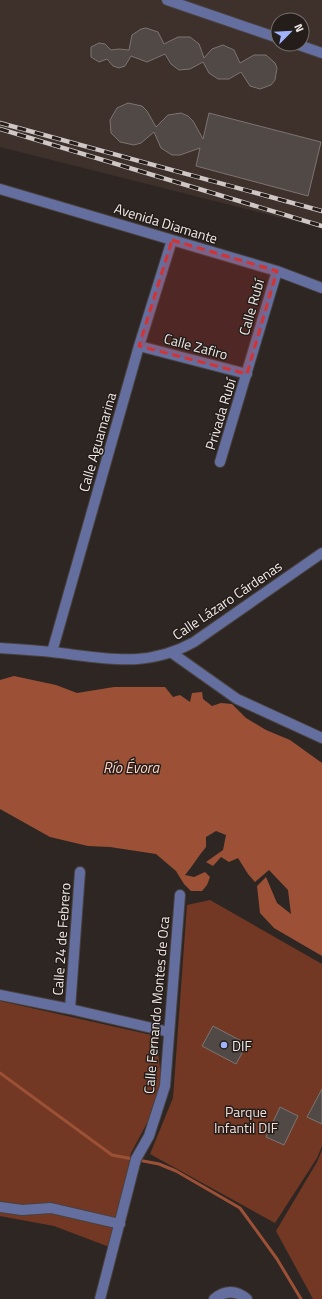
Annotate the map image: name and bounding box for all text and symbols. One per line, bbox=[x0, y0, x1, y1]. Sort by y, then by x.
north arrow bbox=[270, 12, 310, 52]
text: N bbox=[290, 21, 308, 35]
street label: Avenida Diamante bbox=[112, 197, 220, 249]
street label: Calle Rubí bbox=[233, 275, 269, 338]
street label: Calle Zafiro bbox=[162, 327, 230, 365]
street label: Privada Rubí bbox=[199, 375, 241, 452]
street label: Calle Aguamarina bbox=[73, 390, 121, 494]
street label: Calle Lázaro Cárdenas bbox=[168, 555, 286, 645]
water label: Río Évora bbox=[103, 756, 160, 779]
street label: Calle 24 de Febrero bbox=[47, 882, 75, 996]
street label: Calle Fernando Montes de Oca bbox=[138, 915, 174, 1095]
place label: DIF bbox=[232, 1035, 252, 1056]
marker: DIF bbox=[219, 1040, 229, 1050]
park label: Parque Infantil DIF bbox=[214, 1101, 278, 1138]

